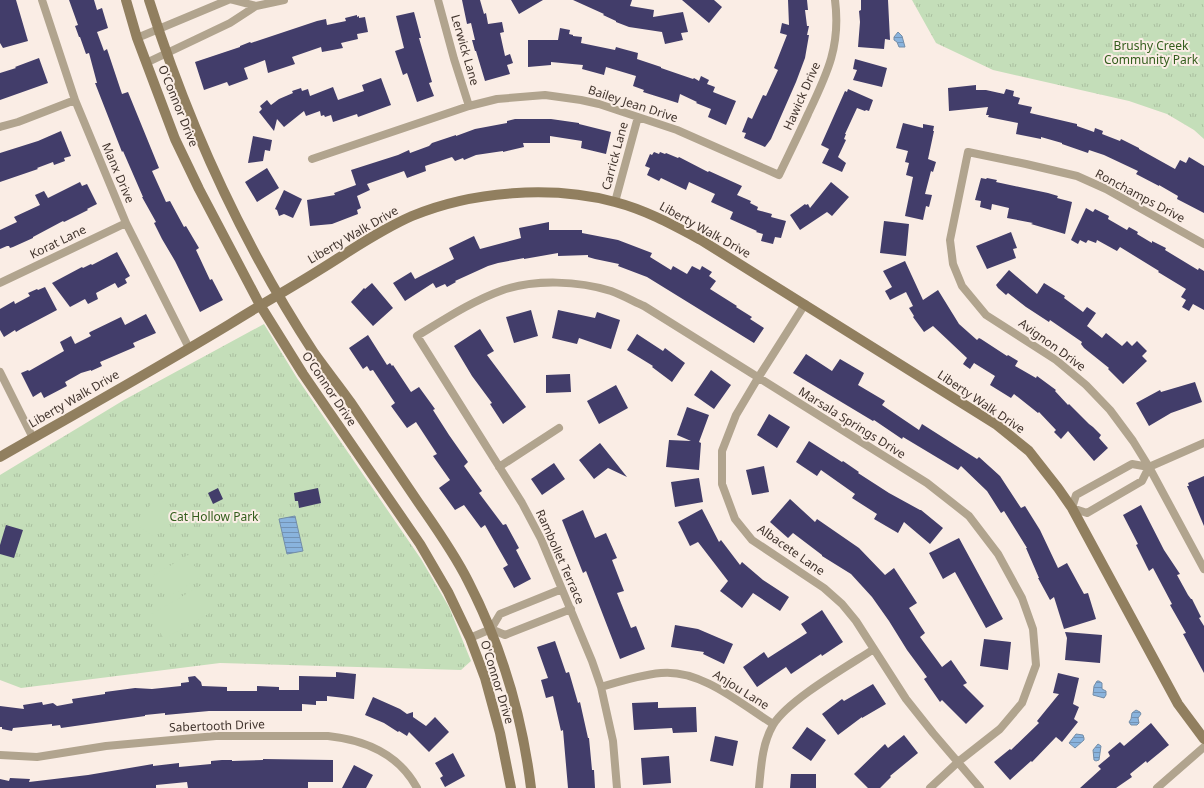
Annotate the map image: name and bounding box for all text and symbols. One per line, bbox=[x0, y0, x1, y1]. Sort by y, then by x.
street label: Lerwick Lane bbox=[447, 12, 484, 88]
park label: Brushy Creek Community Park bbox=[1104, 37, 1199, 68]
street label: Hawick Drive bbox=[779, 59, 824, 133]
street label: O'Connor Drive bbox=[154, 62, 203, 149]
street label: Bailey Jean Drive bbox=[586, 81, 680, 126]
street label: Carrick Lane bbox=[597, 120, 632, 192]
street label: Manx Drive bbox=[98, 140, 139, 206]
street label: Ronchamps Drive bbox=[1092, 165, 1188, 226]
street label: Liberty Walk Drive bbox=[657, 197, 754, 262]
street label: Liberty Walk Drive bbox=[304, 202, 401, 267]
street label: Korat Lane bbox=[27, 220, 89, 263]
street label: Avignon Drive bbox=[1015, 314, 1089, 375]
street label: O'Connor Drive bbox=[298, 348, 361, 430]
street label: Liberty Walk Drive bbox=[25, 366, 122, 431]
street label: Liberty Walk Drive bbox=[934, 366, 1029, 437]
street label: Marsala Springs Drive bbox=[795, 383, 909, 463]
street label: Rambollet Terrace bbox=[532, 507, 589, 607]
park label: Cat Hollow Park bbox=[169, 508, 259, 525]
street label: Albacete Lane bbox=[754, 520, 829, 579]
street label: O'Connor Drive bbox=[477, 638, 518, 726]
street label: Anjou Lane bbox=[710, 666, 773, 714]
street label: Sabertooth Drive bbox=[169, 715, 265, 736]

